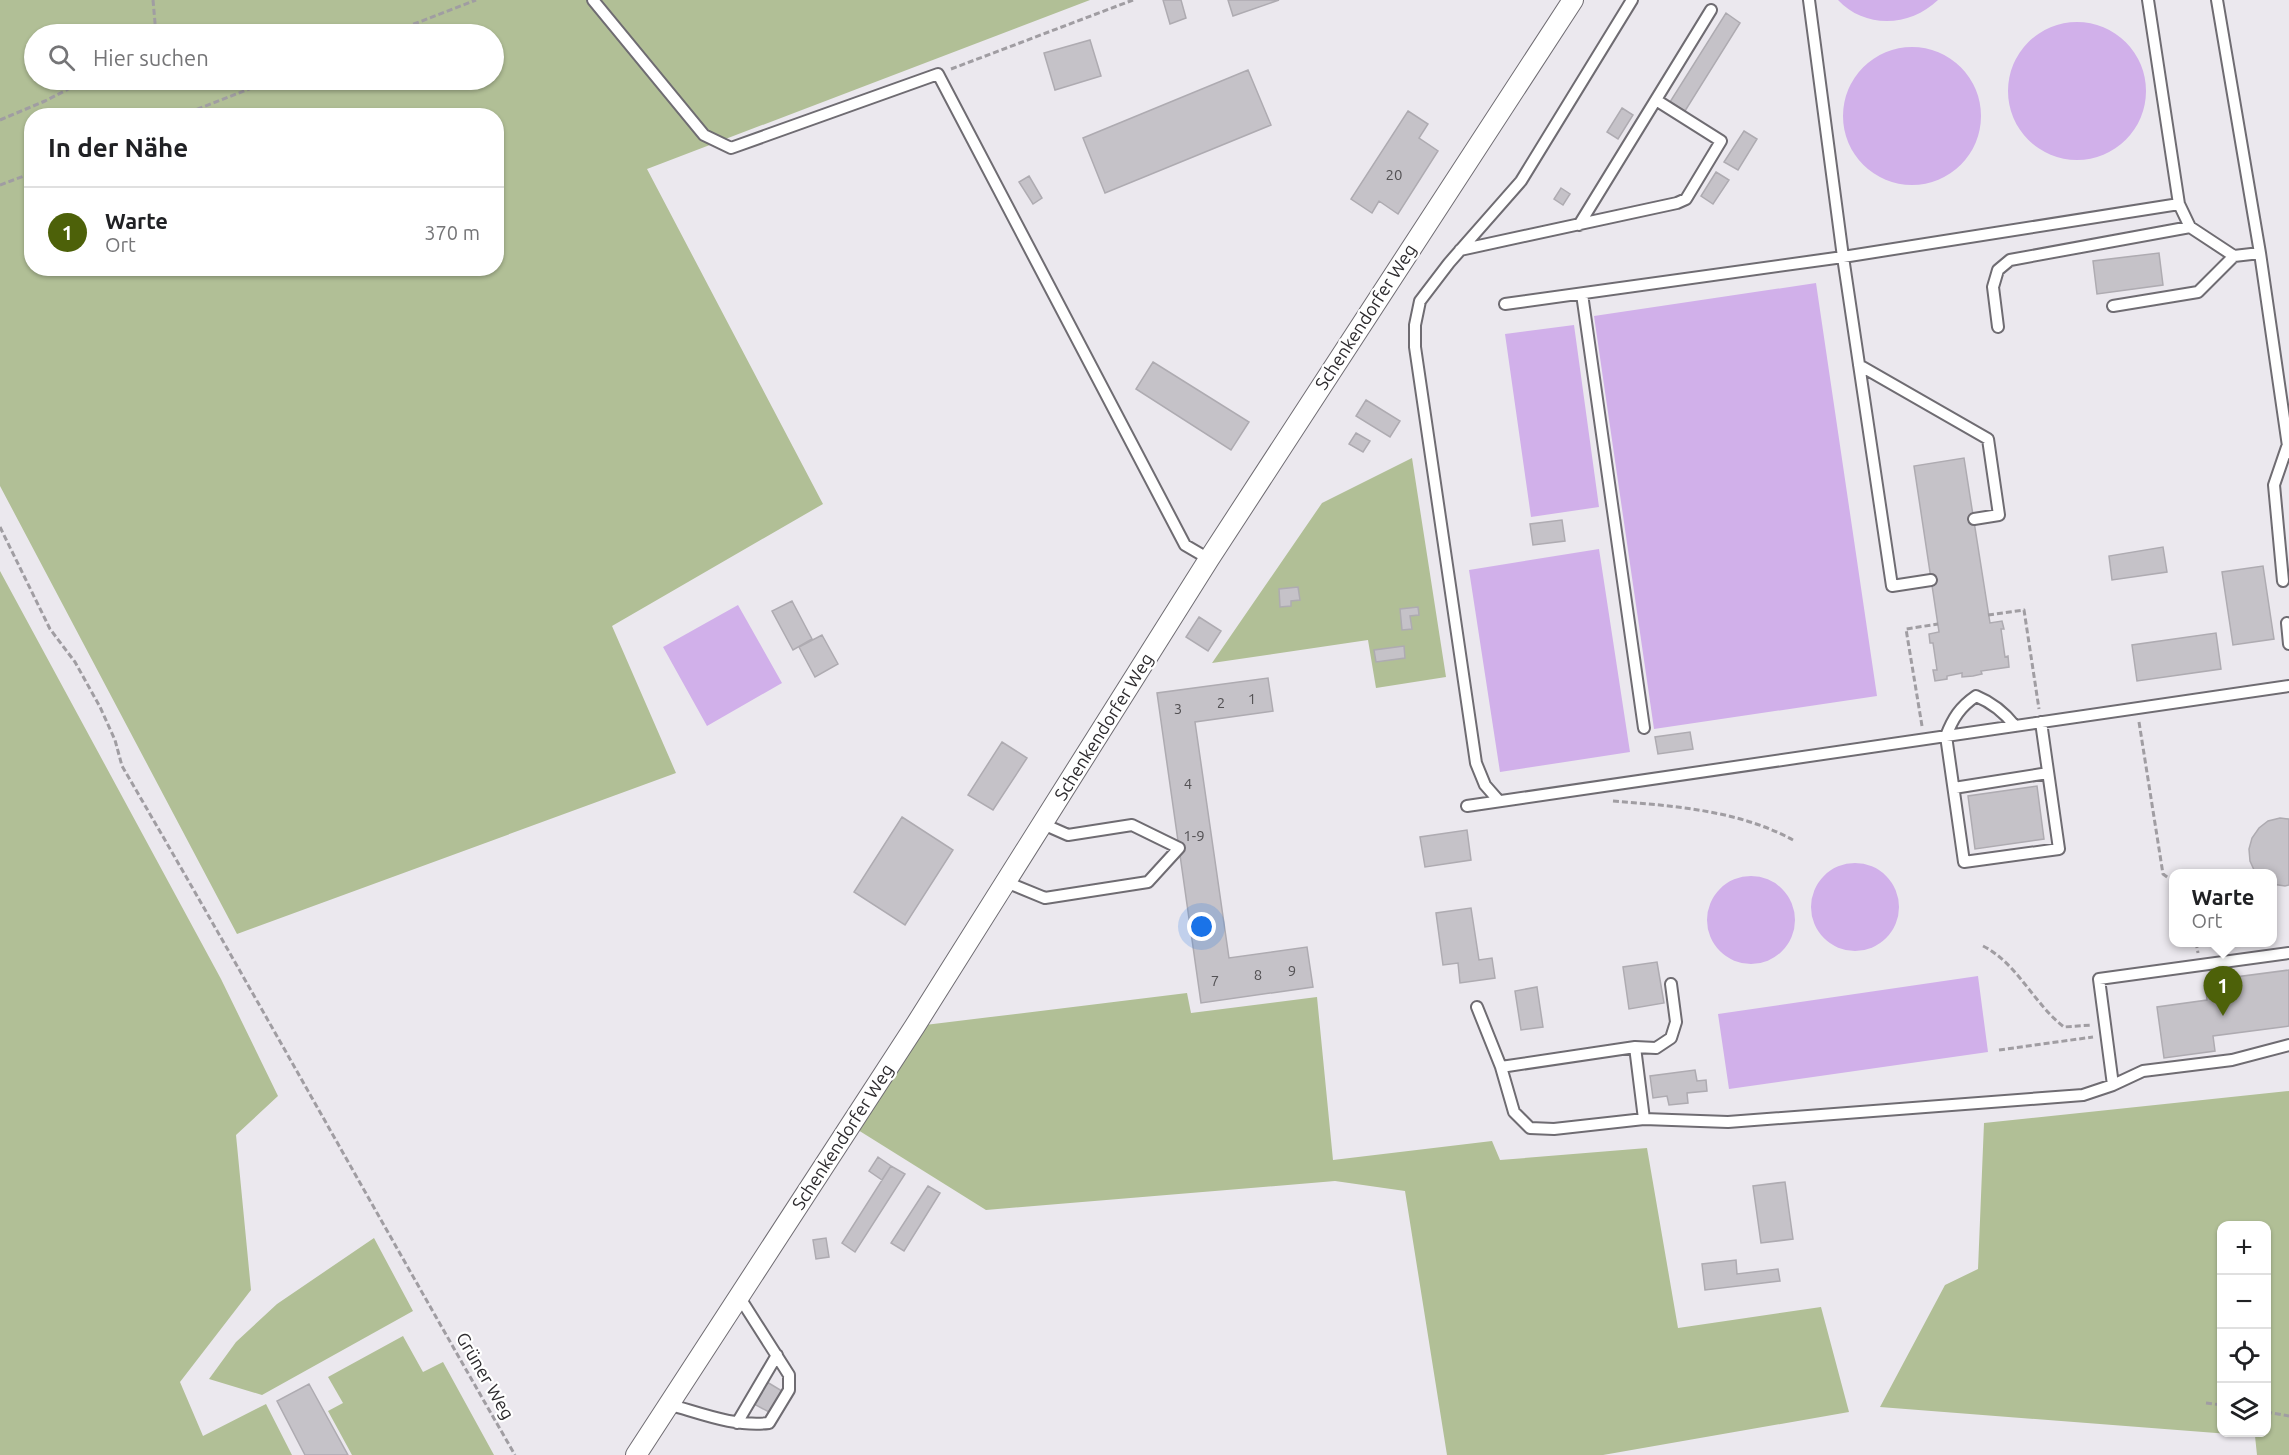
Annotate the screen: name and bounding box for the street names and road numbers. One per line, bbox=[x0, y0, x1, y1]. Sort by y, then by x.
street label: Schenkendorfer Weg bbox=[1311, 240, 1420, 393]
street label: Schenkendorfer Weg bbox=[1050, 649, 1157, 804]
street label: Schenkendorfer Weg bbox=[788, 1060, 897, 1213]
street label: Grüner Weg bbox=[453, 1329, 519, 1422]

